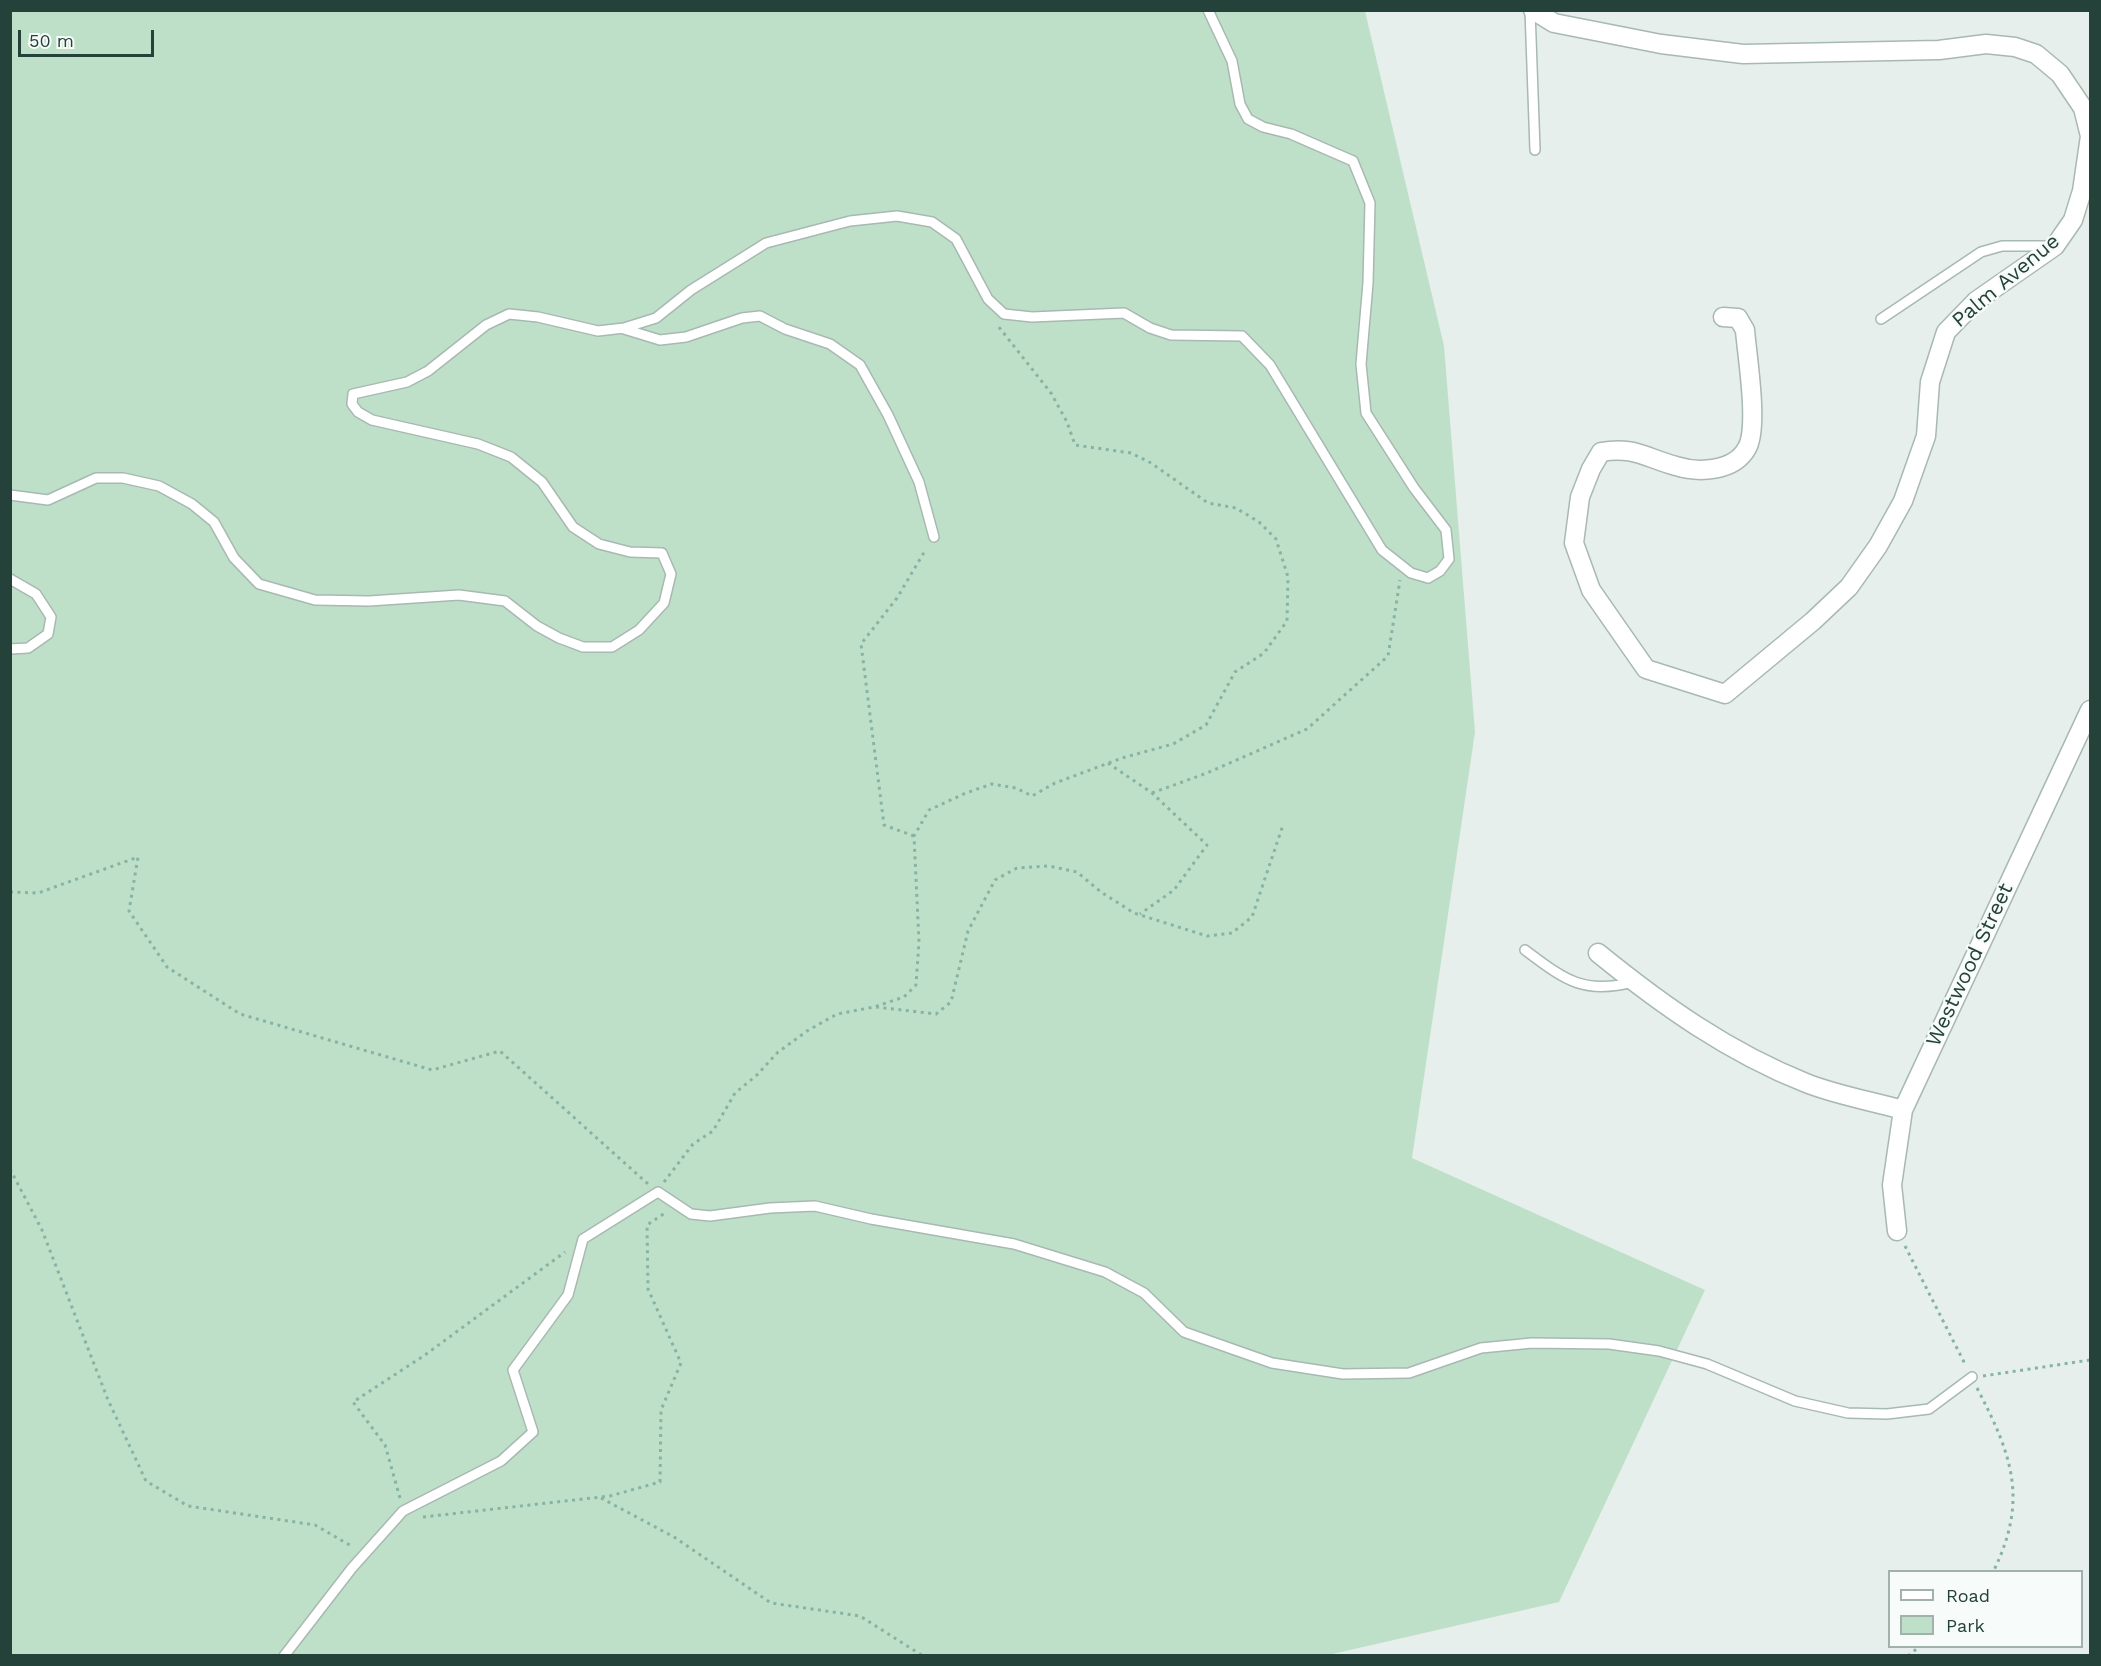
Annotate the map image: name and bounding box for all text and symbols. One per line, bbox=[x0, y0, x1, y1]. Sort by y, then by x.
scale bar bbox=[21, 18, 158, 56]
text: 50 m bbox=[29, 30, 74, 51]
street label: Palm Avenue bbox=[1947, 229, 2065, 333]
street label: Westwood Street bbox=[1921, 879, 2019, 1051]
legend bbox=[1888, 1570, 2083, 1648]
text: Road bbox=[1946, 1585, 1990, 1606]
text: Park bbox=[1946, 1615, 1985, 1636]

